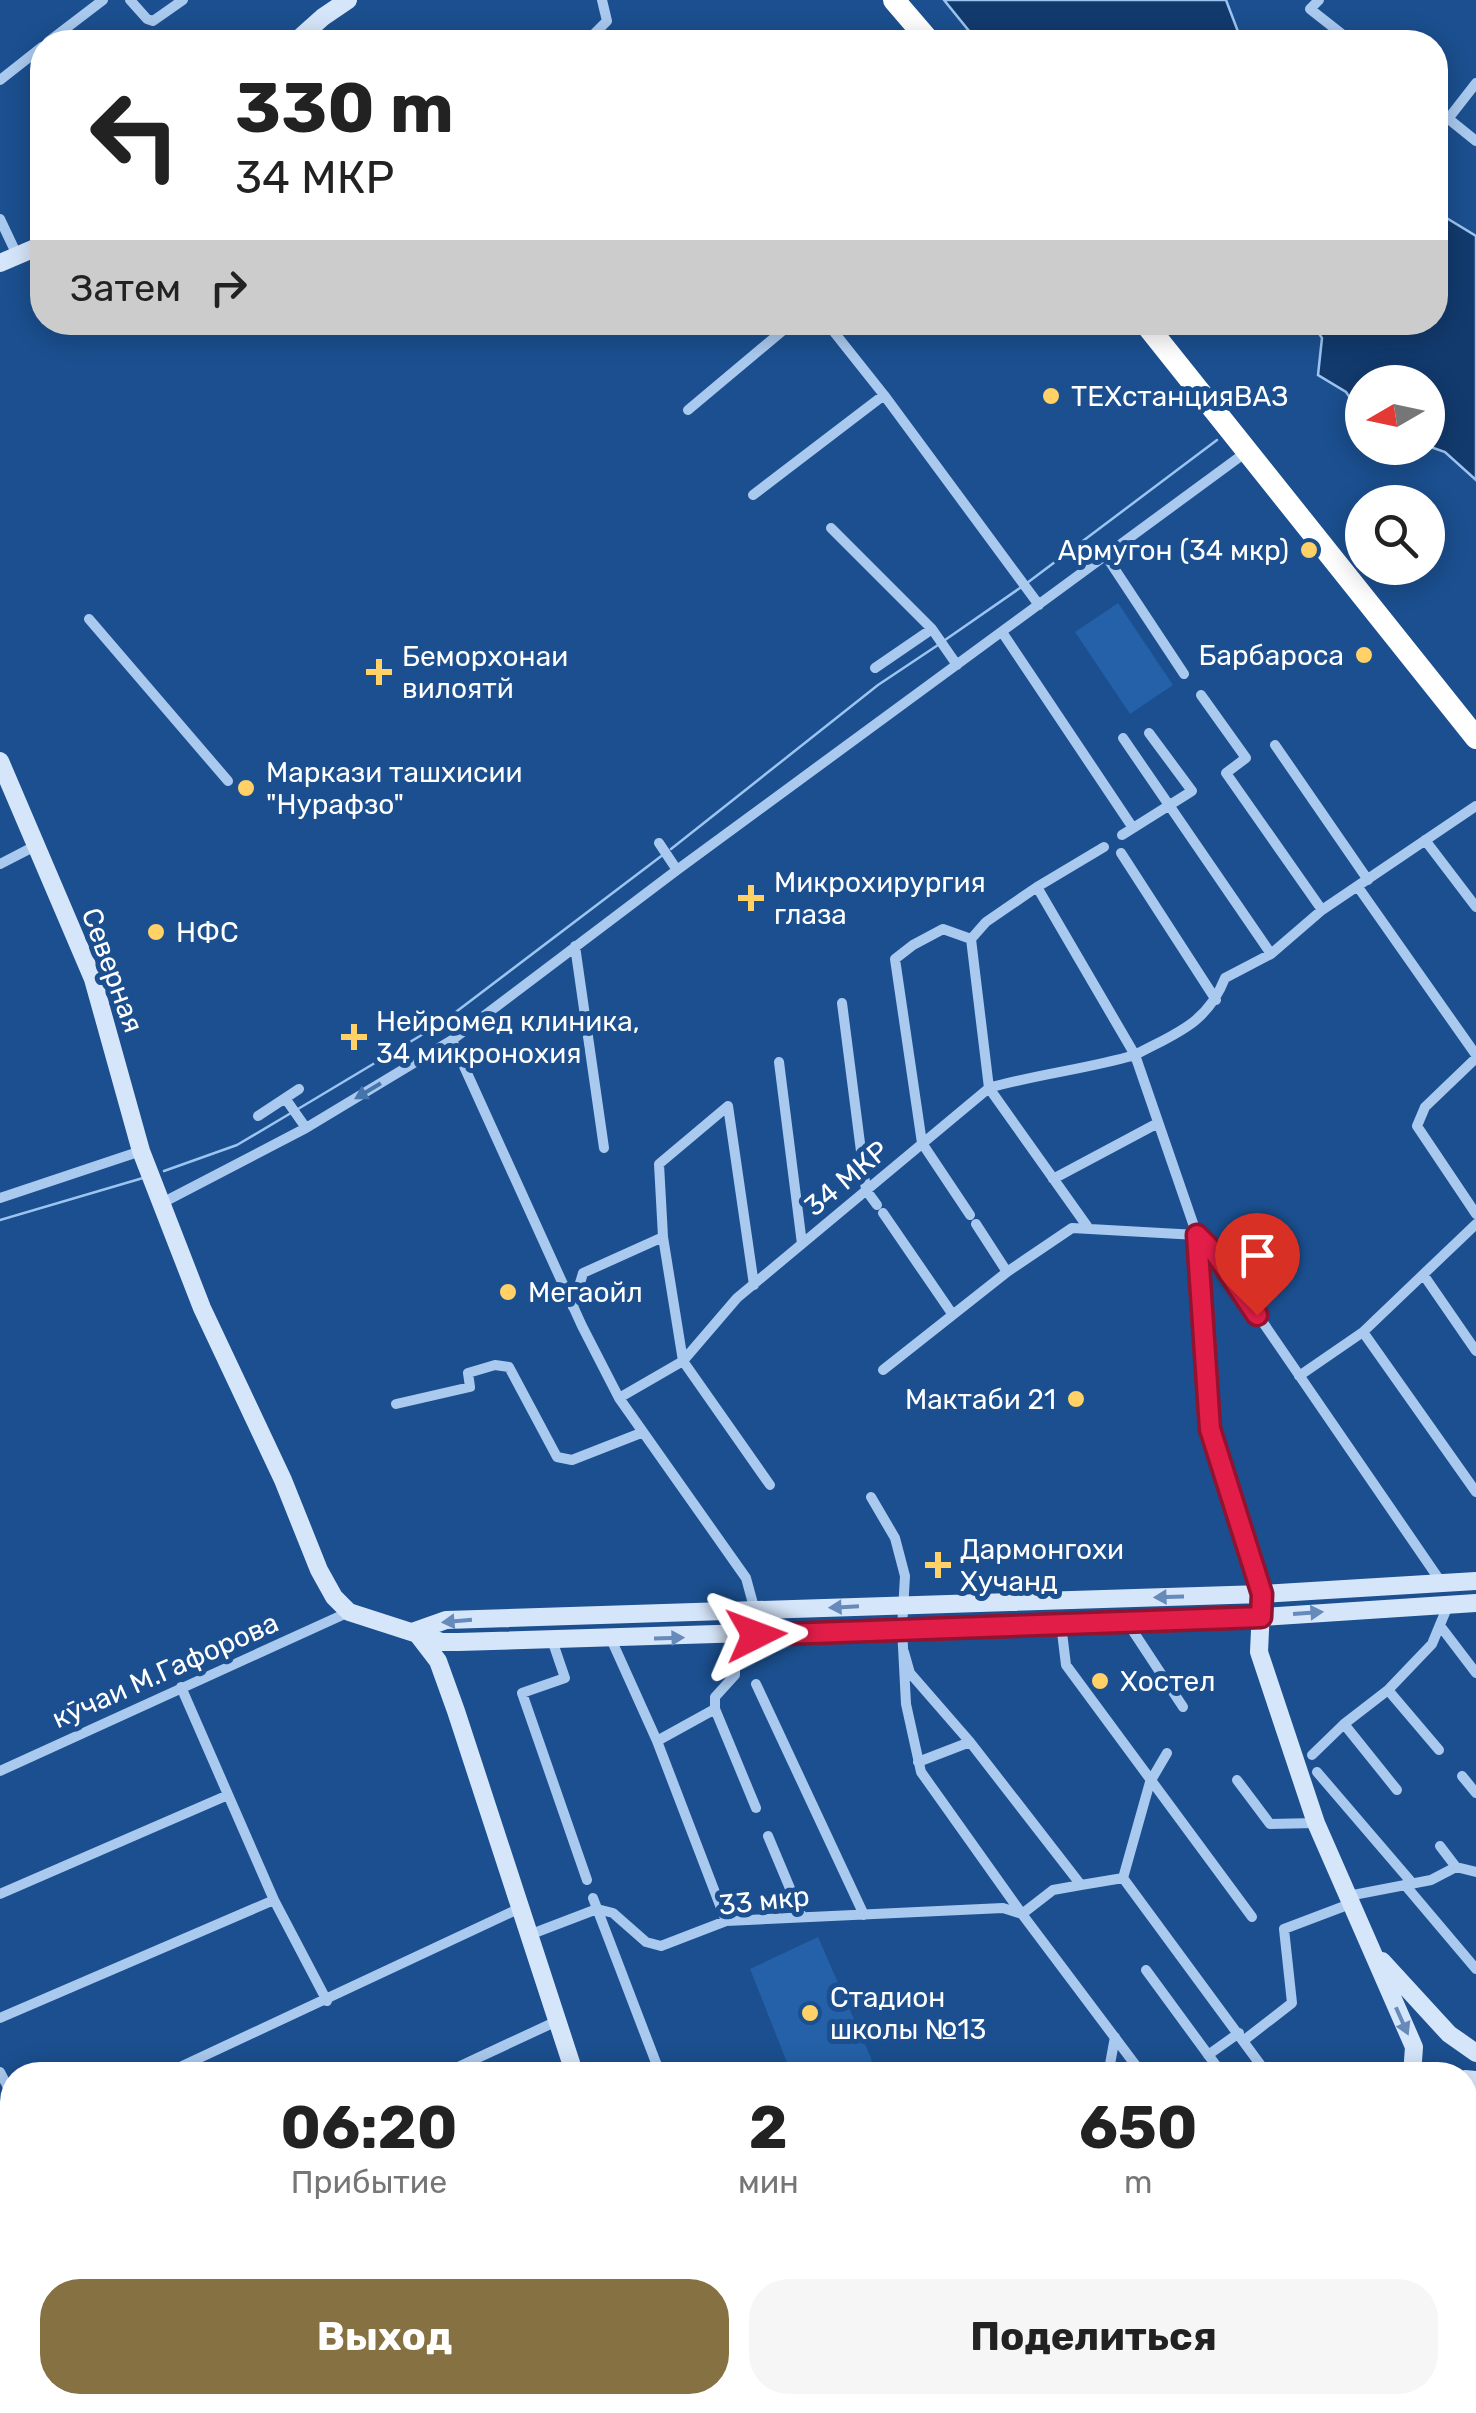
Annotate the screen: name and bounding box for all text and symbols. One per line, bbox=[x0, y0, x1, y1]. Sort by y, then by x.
text: 330 m bbox=[235, 67, 454, 150]
icon: left bbox=[70, 70, 200, 200]
text: 34 МКР bbox=[235, 151, 394, 204]
icon: right bbox=[201, 260, 256, 315]
text: Затем bbox=[70, 265, 181, 311]
north arrow bbox=[1345, 365, 1445, 465]
map controls bbox=[1345, 365, 1445, 585]
place label: ТЕХстанцияВАЗ bbox=[1071, 380, 1289, 413]
marker: ТЕХстанцияВАЗ bbox=[1040, 385, 1062, 407]
button: search bbox=[1345, 485, 1445, 585]
place label: Армугон (34 мкр) bbox=[1058, 534, 1289, 567]
marker: Армугон (34 мкр) bbox=[1298, 539, 1320, 561]
place label: Барбароса bbox=[1199, 639, 1344, 672]
place label: Беморхонаи вилоятй bbox=[402, 640, 568, 705]
marker: Барбароса bbox=[1353, 644, 1375, 666]
marker: Беморхонаи вилоятй bbox=[366, 659, 392, 685]
place label: Маркази ташхисии "Нурафзо" bbox=[266, 756, 523, 821]
marker: Маркази ташхисии "Нурафзо" bbox=[235, 777, 257, 799]
place label: Микрохирургия глаза bbox=[774, 866, 986, 931]
marker: Микрохирургия глаза bbox=[738, 885, 764, 911]
street label: Северная bbox=[75, 903, 150, 1037]
place label: НФС bbox=[176, 916, 239, 949]
marker: НФС bbox=[145, 921, 167, 943]
place label: Нейромед клиника, 34 микронохия bbox=[376, 1005, 640, 1070]
marker: Нейромед клиника, 34 микронохия bbox=[341, 1024, 367, 1050]
one-way arrow bbox=[354, 1082, 382, 1099]
street label: 34 МКР bbox=[798, 1134, 895, 1223]
pin bbox=[1215, 1213, 1300, 1316]
icon: arrive bbox=[1230, 1228, 1285, 1283]
place label: Мегаойл bbox=[528, 1276, 643, 1309]
marker: Мегаойл bbox=[497, 1281, 519, 1303]
place label: Мактаби 21 bbox=[905, 1383, 1056, 1416]
marker: Мактаби 21 bbox=[1065, 1388, 1087, 1410]
place label: Дармонгохи Хучанд bbox=[960, 1533, 1124, 1598]
marker: Дармонгохи Хучанд bbox=[925, 1552, 951, 1578]
position arrow bbox=[704, 1583, 808, 1687]
one-way arrow bbox=[1152, 1590, 1184, 1606]
one-way arrow bbox=[828, 1599, 860, 1615]
one-way arrow bbox=[1293, 1605, 1325, 1621]
street label: кӯчаи М.Гафорова bbox=[47, 1606, 283, 1735]
one-way arrow bbox=[441, 1613, 473, 1629]
one-way arrow bbox=[653, 1629, 685, 1645]
place label: Хостел bbox=[1120, 1665, 1215, 1698]
marker: Хостел bbox=[1089, 1670, 1111, 1692]
street label: 33 мкр bbox=[717, 1879, 811, 1922]
place label: Стадион школы №13 bbox=[830, 1981, 986, 2046]
marker: Стадион школы №13 bbox=[799, 2002, 821, 2024]
one-way arrow bbox=[1394, 2006, 1410, 2036]
text: 06:20 bbox=[280, 2092, 458, 2163]
text: 2 bbox=[749, 2092, 788, 2163]
text: 650 bbox=[1079, 2092, 1198, 2163]
text: Прибытие bbox=[291, 2163, 447, 2201]
text: мин bbox=[738, 2163, 799, 2201]
text: m bbox=[1124, 2163, 1153, 2201]
button: Выход bbox=[40, 2279, 729, 2394]
button: Поделиться bbox=[749, 2279, 1438, 2394]

